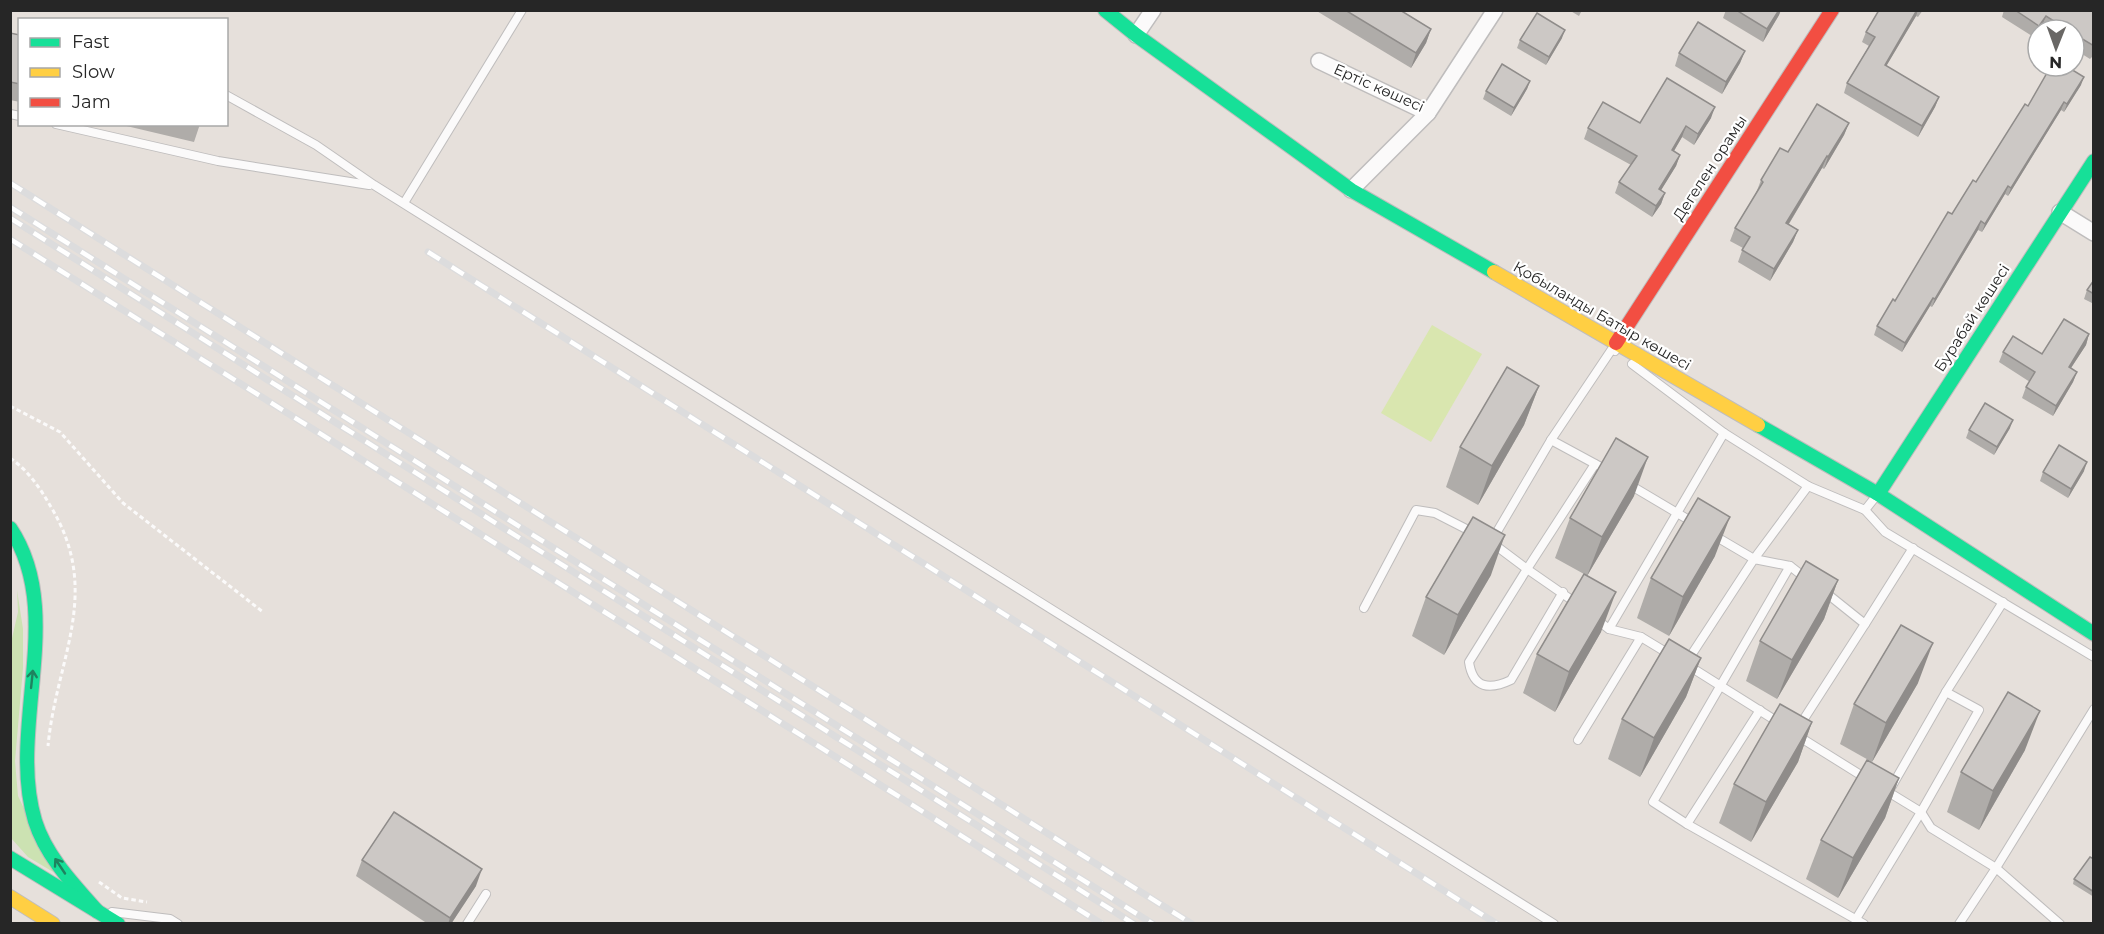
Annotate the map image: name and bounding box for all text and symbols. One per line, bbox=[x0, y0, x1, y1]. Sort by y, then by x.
legend bbox=[18, 18, 228, 126]
north arrow bbox=[2026, 18, 2086, 78]
text: Fast bbox=[72, 31, 110, 53]
text: N bbox=[2049, 53, 2062, 72]
street label: Ертіс көшесі bbox=[1331, 59, 1427, 116]
text: Slow bbox=[72, 61, 115, 83]
text: Jam bbox=[71, 91, 111, 113]
street label: Дегелен орамы bbox=[1668, 111, 1751, 224]
street label: Қобыланды Батыр көшесі bbox=[1510, 257, 1695, 374]
street label: Бурабай көшесі bbox=[1930, 260, 2013, 375]
one-way arrow bbox=[27, 669, 38, 689]
one-way arrow bbox=[54, 858, 66, 875]

